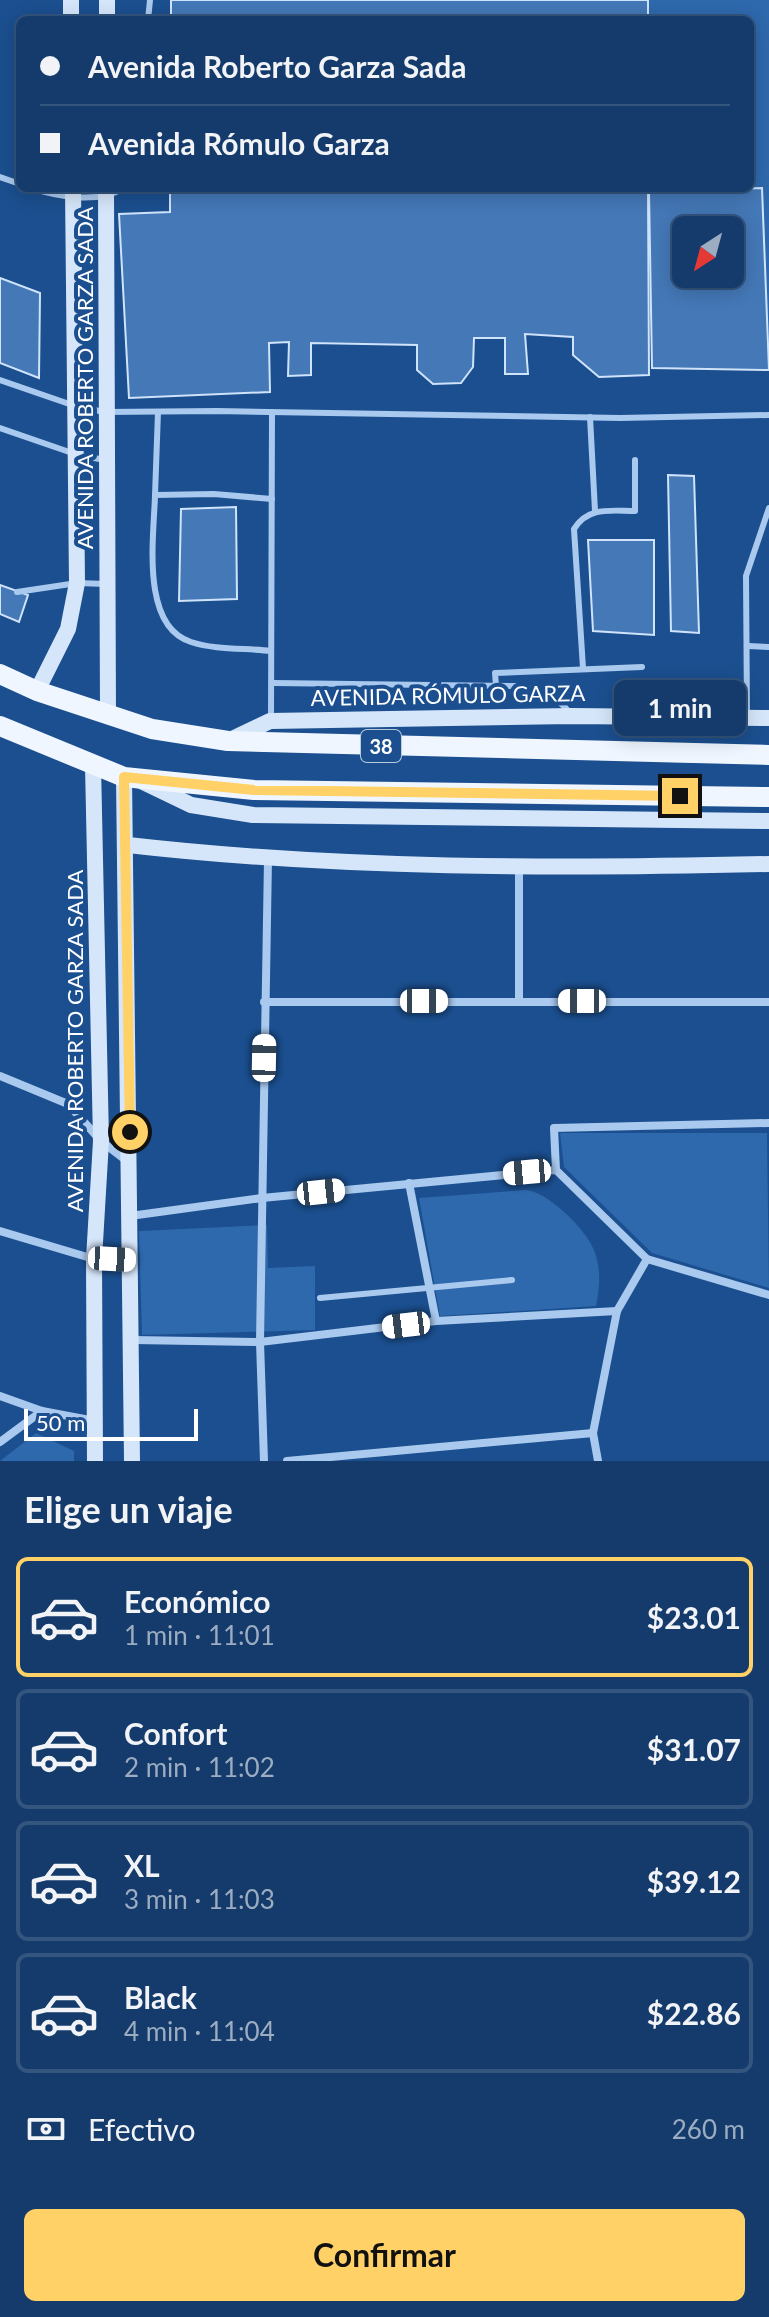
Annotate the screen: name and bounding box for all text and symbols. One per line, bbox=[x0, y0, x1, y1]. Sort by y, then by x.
text: Avenida Roberto Garza Sada bbox=[88, 48, 467, 84]
text: Avenida Rómulo Garza bbox=[88, 125, 390, 161]
street label: AVENIDA ROBERTO GARZA SADA bbox=[71, 207, 98, 549]
north arrow bbox=[672, 216, 744, 288]
map controls bbox=[672, 216, 744, 288]
street label: AVENIDA RÓMULO GARZA bbox=[310, 679, 586, 711]
callout: 1 min bbox=[614, 680, 746, 736]
text: 1 min bbox=[648, 692, 712, 724]
road number: 38 bbox=[361, 730, 401, 762]
route end bbox=[662, 778, 698, 814]
street label: AVENIDA ROBERTO GARZA SADA bbox=[61, 870, 88, 1212]
car bbox=[400, 989, 448, 1013]
car bbox=[558, 989, 606, 1013]
car bbox=[252, 1034, 276, 1082]
route start bbox=[112, 1114, 148, 1150]
car bbox=[502, 1158, 552, 1186]
car bbox=[296, 1178, 346, 1206]
car bbox=[87, 1246, 137, 1272]
car bbox=[381, 1310, 431, 1340]
scale bar bbox=[24, 1405, 198, 1441]
text: 50 m bbox=[36, 1409, 85, 1436]
text: Elige un viaje bbox=[24, 1487, 233, 1531]
icon: car bbox=[28, 1581, 100, 1653]
text: Económico bbox=[124, 1583, 270, 1619]
text: $23.01 bbox=[647, 1599, 741, 1635]
text: 1 min · 11:01 bbox=[124, 1619, 275, 1651]
icon: car bbox=[28, 1713, 100, 1785]
text: Confort bbox=[124, 1715, 227, 1751]
text: $31.07 bbox=[647, 1731, 741, 1767]
text: 2 min · 11:02 bbox=[124, 1751, 275, 1783]
icon: car bbox=[28, 1845, 100, 1917]
text: XL bbox=[124, 1847, 160, 1883]
text: $39.12 bbox=[647, 1863, 741, 1899]
text: 3 min · 11:03 bbox=[124, 1883, 275, 1915]
icon: car bbox=[28, 1977, 100, 2049]
text: Black bbox=[124, 1979, 197, 2015]
text: $22.86 bbox=[647, 1995, 741, 2031]
text: 4 min · 11:04 bbox=[124, 2015, 275, 2047]
icon: cash bbox=[24, 2107, 68, 2151]
text: Efectivo bbox=[88, 2111, 195, 2147]
text: 260 m bbox=[672, 2113, 745, 2145]
button: Confirmar bbox=[24, 2209, 745, 2301]

